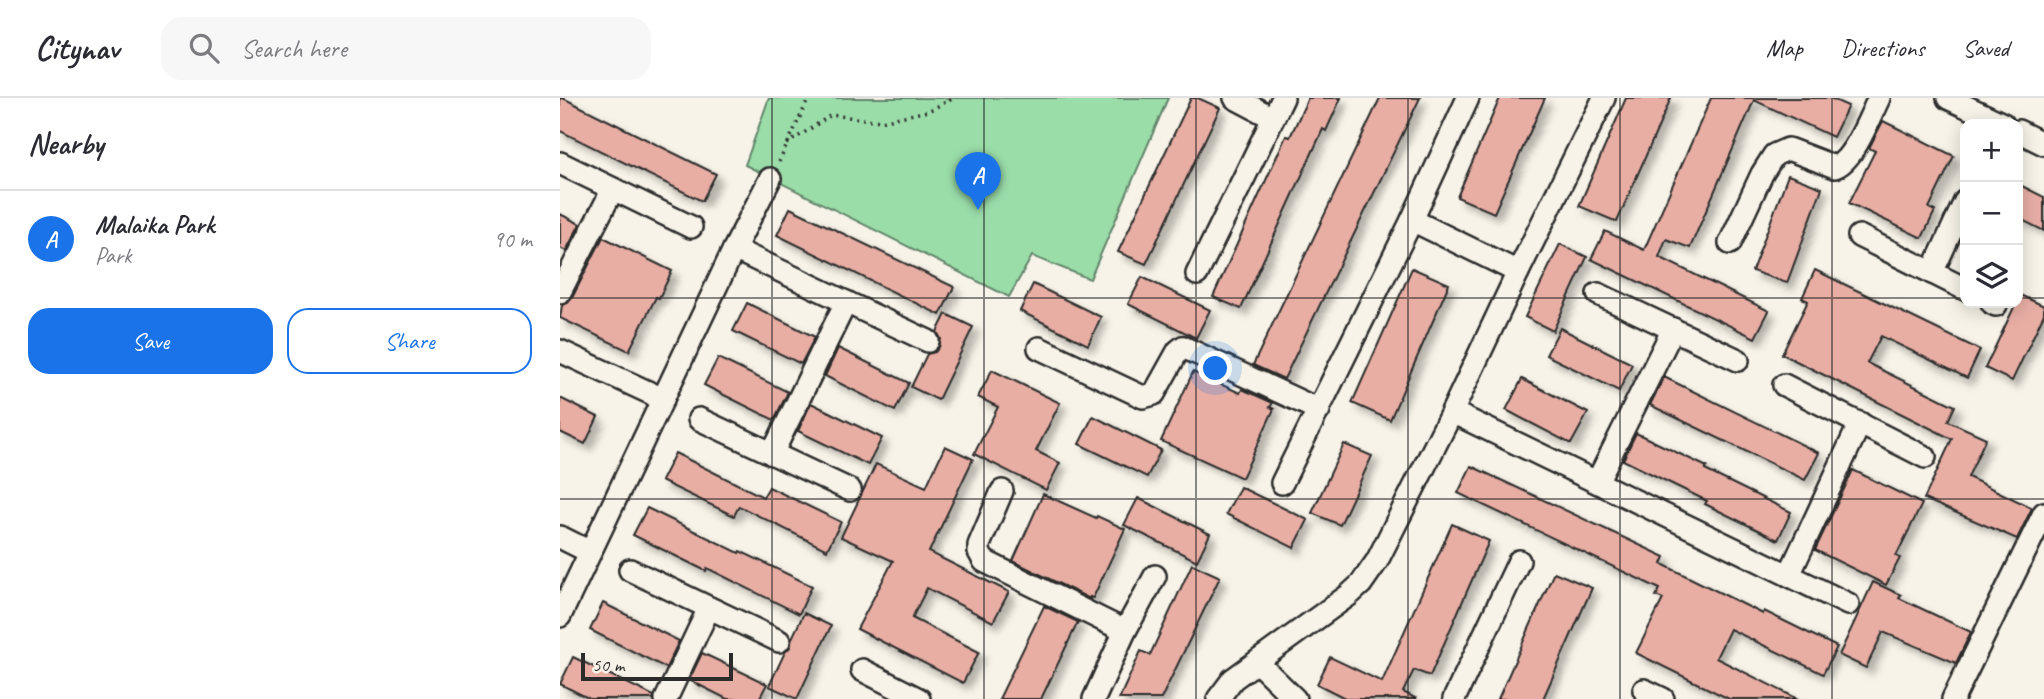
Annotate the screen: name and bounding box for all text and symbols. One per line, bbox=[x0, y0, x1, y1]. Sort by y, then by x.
search box bbox=[161, 17, 651, 80]
text: Citynav bbox=[35, 27, 119, 69]
icon: search bbox=[185, 29, 223, 67]
text: Search here bbox=[241, 32, 347, 65]
text: Map bbox=[1766, 33, 1803, 63]
text: Directions bbox=[1841, 33, 1924, 63]
text: Saved bbox=[1962, 33, 2009, 63]
map controls bbox=[1960, 119, 2023, 308]
button: + bbox=[1960, 119, 2023, 182]
text: Nearby bbox=[28, 125, 104, 163]
pin: A bbox=[955, 152, 1001, 210]
button: − bbox=[1960, 182, 2023, 245]
text: Malaika Park bbox=[95, 208, 214, 241]
text: A bbox=[45, 225, 57, 254]
text: 90 m bbox=[493, 225, 532, 254]
text: Park bbox=[95, 241, 131, 270]
button: layers bbox=[1960, 245, 2023, 308]
button: Save bbox=[28, 308, 273, 374]
button: Share bbox=[287, 308, 532, 374]
your location bbox=[1198, 351, 1232, 385]
scale bar bbox=[581, 650, 733, 682]
text: 50 m bbox=[592, 653, 624, 677]

